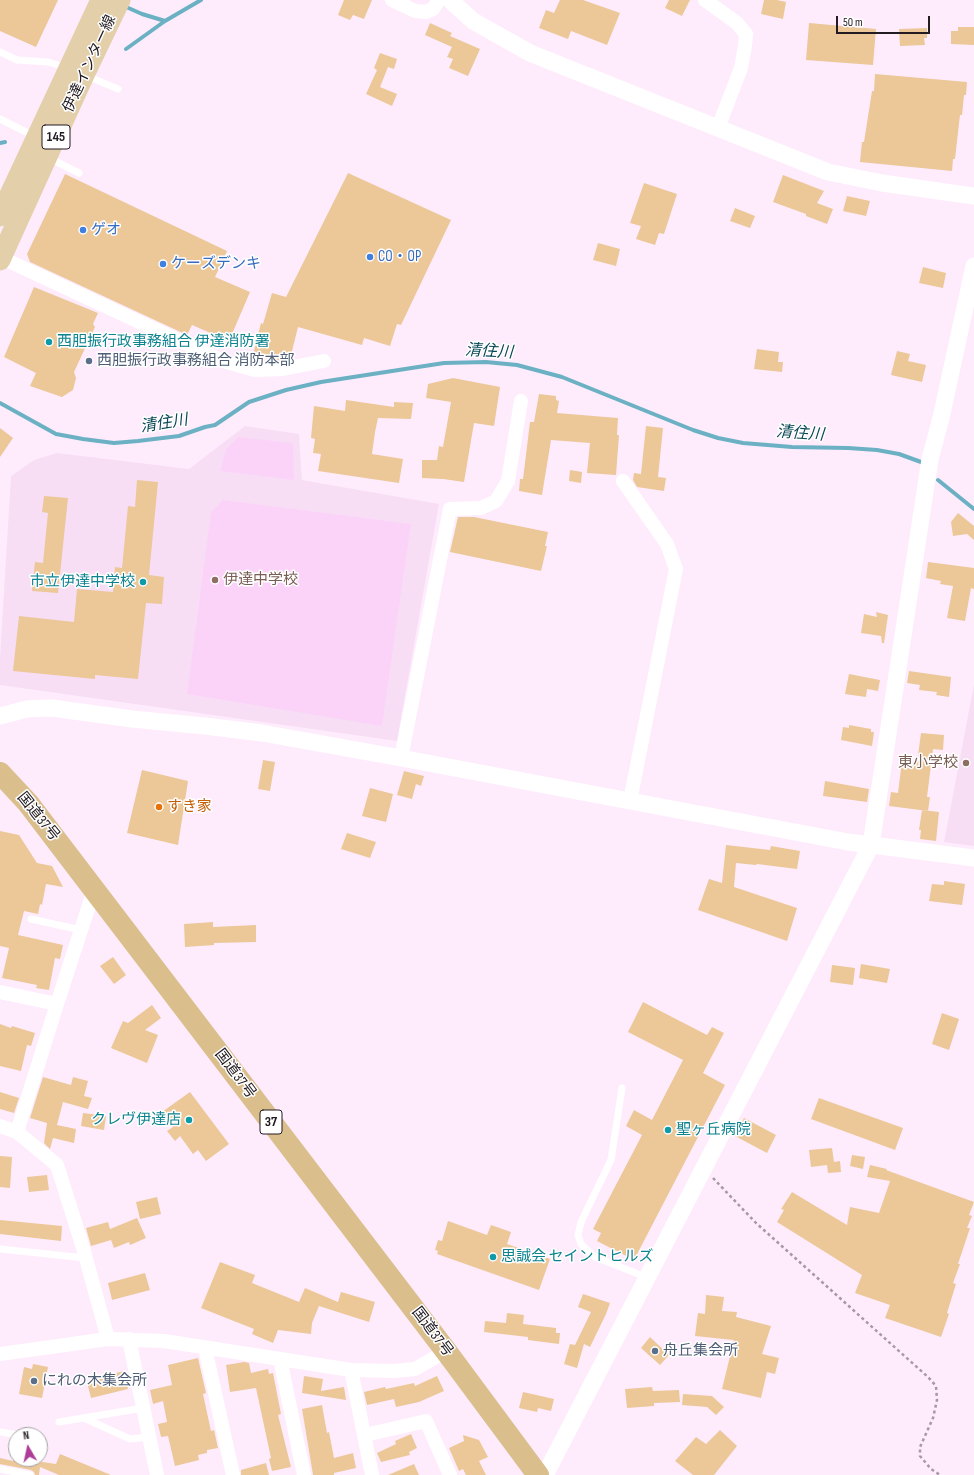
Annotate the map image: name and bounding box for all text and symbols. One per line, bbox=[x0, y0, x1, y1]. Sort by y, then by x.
scale bar bbox=[838, 8, 932, 34]
street label: 伊達インター線 bbox=[60, 13, 120, 115]
text: 50 m bbox=[843, 15, 863, 30]
road number: 145 bbox=[42, 125, 70, 149]
place label: ゲオ bbox=[91, 221, 121, 239]
marker: ゲオ bbox=[78, 225, 88, 235]
place label: CO・OP bbox=[378, 248, 421, 266]
marker: CO・OP bbox=[365, 252, 375, 262]
place label: ケーズデンキ bbox=[171, 255, 261, 273]
marker: ケーズデンキ bbox=[158, 259, 168, 269]
place label: 西胆振行政事務組合 伊達消防署 bbox=[57, 333, 269, 351]
marker: 西胆振行政事務組合 伊達消防署 bbox=[44, 337, 54, 347]
water label: 清住川 bbox=[465, 341, 513, 363]
place label: 西胆振行政事務組合 消防本部 bbox=[97, 352, 294, 370]
marker: 西胆振行政事務組合 消防本部 bbox=[84, 356, 94, 366]
water label: 清住川 bbox=[139, 411, 189, 437]
water label: 清住川 bbox=[775, 423, 825, 445]
place label: 伊達中学校 bbox=[223, 571, 298, 589]
place label: 市立伊達中学校 bbox=[30, 573, 135, 591]
marker: 伊達中学校 bbox=[210, 575, 220, 585]
marker: 市立伊達中学校 bbox=[138, 577, 148, 587]
place label: 東小学校 bbox=[898, 754, 958, 772]
marker: 東小学校 bbox=[961, 758, 971, 768]
street label: 国道37号 bbox=[13, 789, 63, 845]
place label: すき家 bbox=[167, 798, 212, 816]
marker: すき家 bbox=[154, 802, 164, 812]
street label: 国道37号 bbox=[211, 1046, 259, 1102]
road number: 37 bbox=[260, 1110, 282, 1134]
place label: クレヴ伊達店 bbox=[91, 1111, 181, 1129]
marker: クレヴ伊達店 bbox=[184, 1115, 194, 1125]
place label: 聖ヶ丘病院 bbox=[676, 1121, 751, 1139]
marker: 聖ヶ丘病院 bbox=[663, 1125, 673, 1135]
place label: 思誠会 セイントヒルズ bbox=[501, 1248, 653, 1266]
marker: 思誠会 セイントヒルズ bbox=[488, 1252, 498, 1262]
street label: 国道37号 bbox=[408, 1304, 456, 1360]
place label: 舟丘集会所 bbox=[663, 1342, 738, 1360]
marker: 舟丘集会所 bbox=[650, 1346, 660, 1356]
place label: にれの木集会所 bbox=[42, 1372, 147, 1390]
marker: にれの木集会所 bbox=[29, 1376, 39, 1386]
north arrow bbox=[8, 1427, 48, 1467]
text: N bbox=[22, 1429, 30, 1443]

